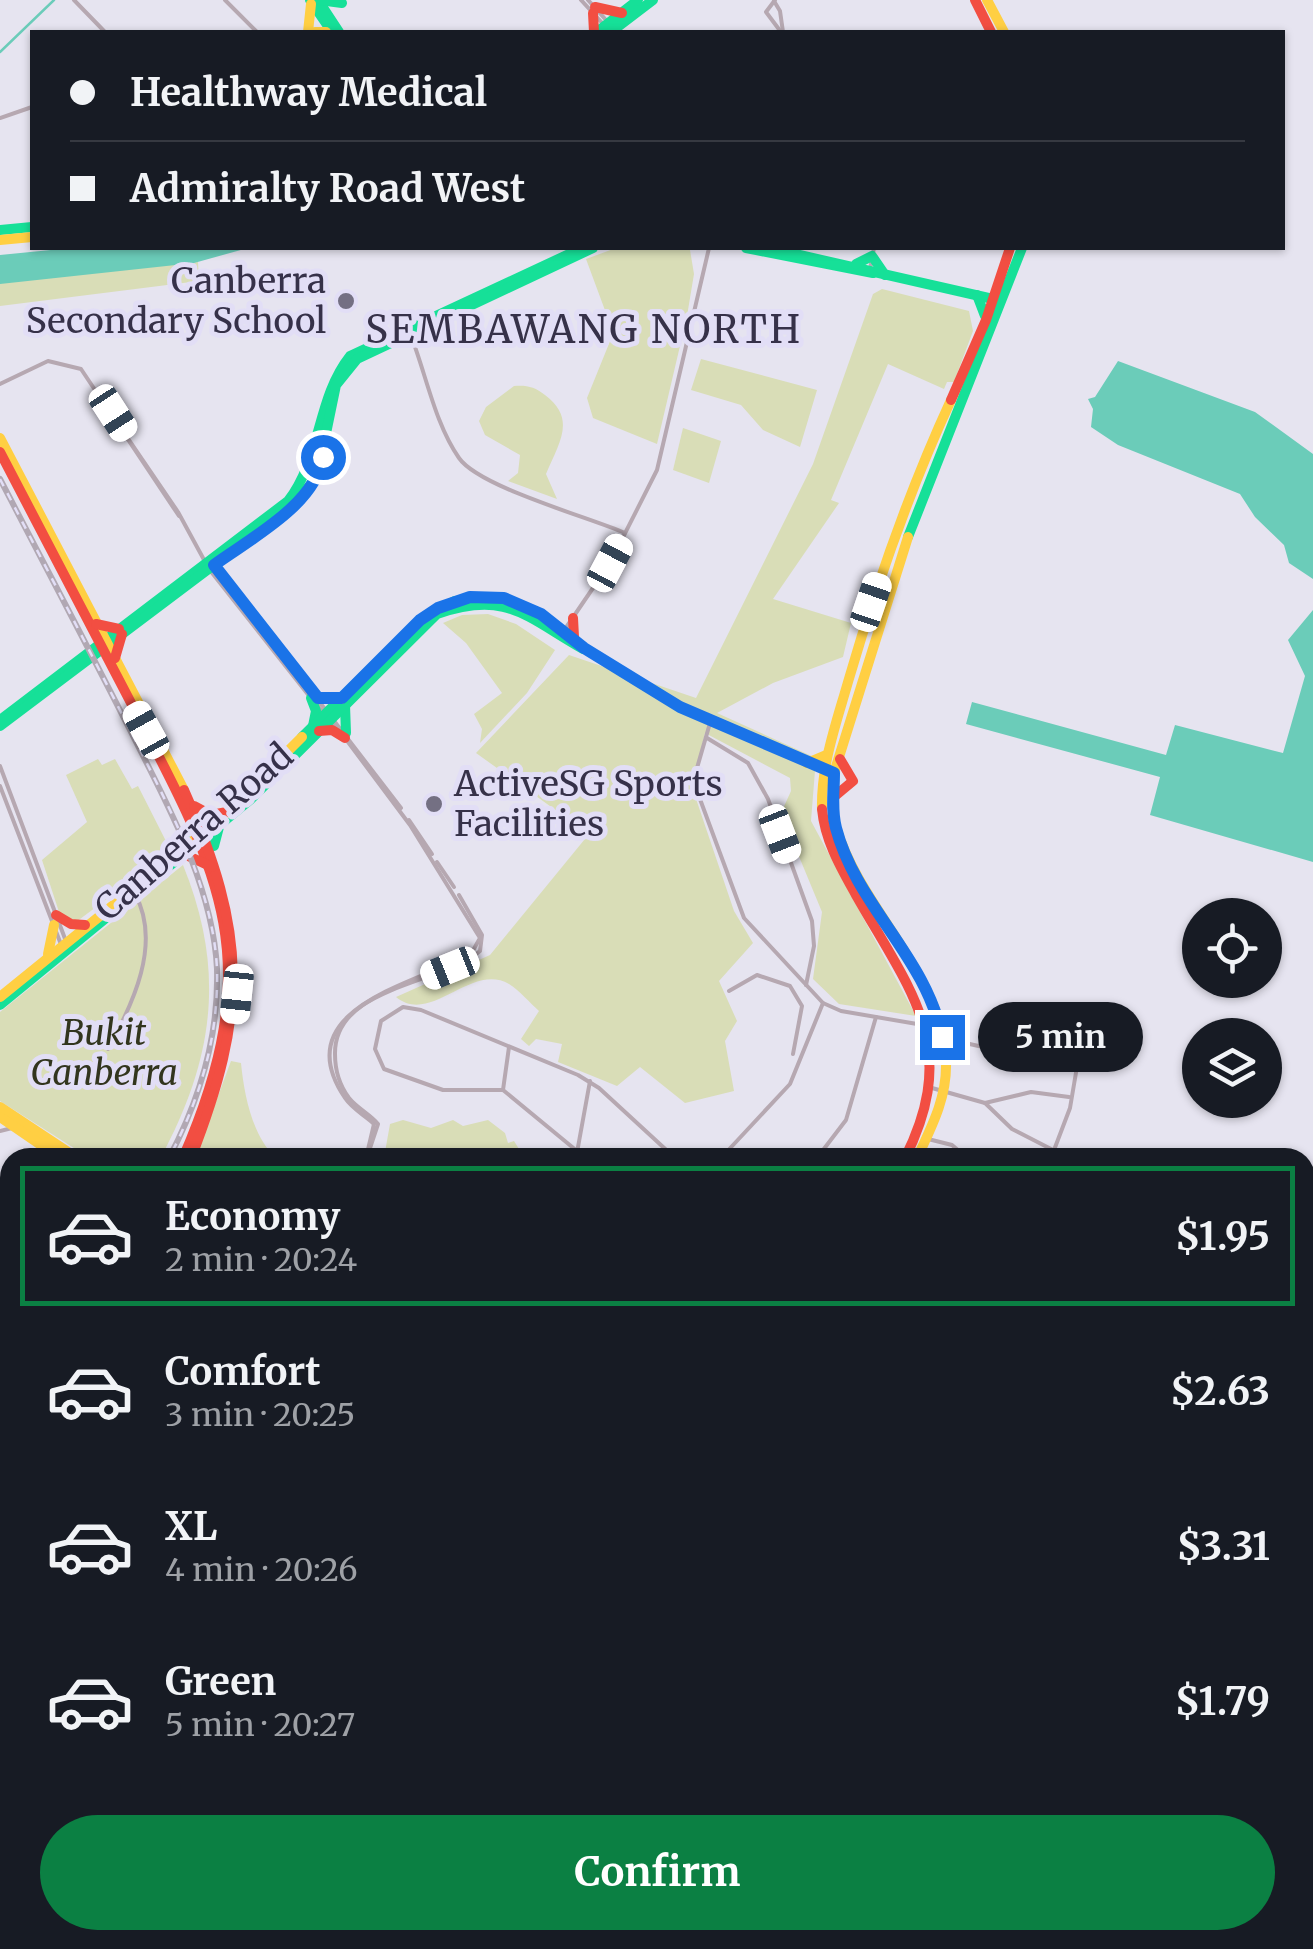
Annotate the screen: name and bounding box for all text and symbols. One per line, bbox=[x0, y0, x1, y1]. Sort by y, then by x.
text: Healthway Medical bbox=[130, 69, 487, 116]
text: Admiralty Road West bbox=[130, 165, 525, 212]
place label: Canberra Secondary School bbox=[26, 259, 326, 343]
marker: Canberra Secondary School bbox=[335, 290, 357, 312]
district label: SEMBAWANG NORTH bbox=[365, 306, 803, 353]
car bbox=[84, 380, 142, 446]
route start bbox=[301, 435, 346, 480]
car bbox=[583, 529, 637, 597]
car bbox=[847, 569, 895, 635]
car bbox=[118, 696, 174, 764]
street label: Canberra Road bbox=[86, 734, 302, 930]
place label: ActiveSG Sports Facilities bbox=[453, 762, 723, 846]
marker: ActiveSG Sports Facilities bbox=[423, 793, 445, 815]
car bbox=[755, 801, 805, 867]
map controls bbox=[1182, 898, 1282, 1118]
button: locate bbox=[1182, 898, 1282, 998]
car bbox=[417, 943, 483, 993]
car bbox=[219, 963, 255, 1025]
callout: 5 min bbox=[977, 1002, 1142, 1072]
park label: Bukit Canberra bbox=[30, 1011, 178, 1095]
route end bbox=[920, 1015, 965, 1060]
text: 5 min bbox=[1015, 1017, 1106, 1057]
button: layers bbox=[1182, 1018, 1282, 1118]
icon: car bbox=[45, 1191, 135, 1281]
text: Economy bbox=[165, 1193, 340, 1240]
text: $1.95 bbox=[1175, 1213, 1270, 1260]
text: 2 min · 20:24 bbox=[165, 1240, 357, 1280]
icon: car bbox=[45, 1346, 135, 1436]
text: Comfort bbox=[165, 1348, 321, 1395]
text: $2.63 bbox=[1170, 1368, 1270, 1415]
text: 3 min · 20:25 bbox=[165, 1395, 355, 1435]
icon: car bbox=[45, 1501, 135, 1591]
text: XL bbox=[165, 1503, 217, 1550]
text: $3.31 bbox=[1177, 1523, 1270, 1570]
text: 4 min · 20:26 bbox=[165, 1550, 358, 1590]
icon: car bbox=[45, 1656, 135, 1746]
text: Green bbox=[165, 1658, 276, 1705]
text: $1.79 bbox=[1175, 1678, 1270, 1725]
text: 5 min · 20:27 bbox=[165, 1705, 355, 1745]
button: Confirm bbox=[40, 1815, 1275, 1930]

